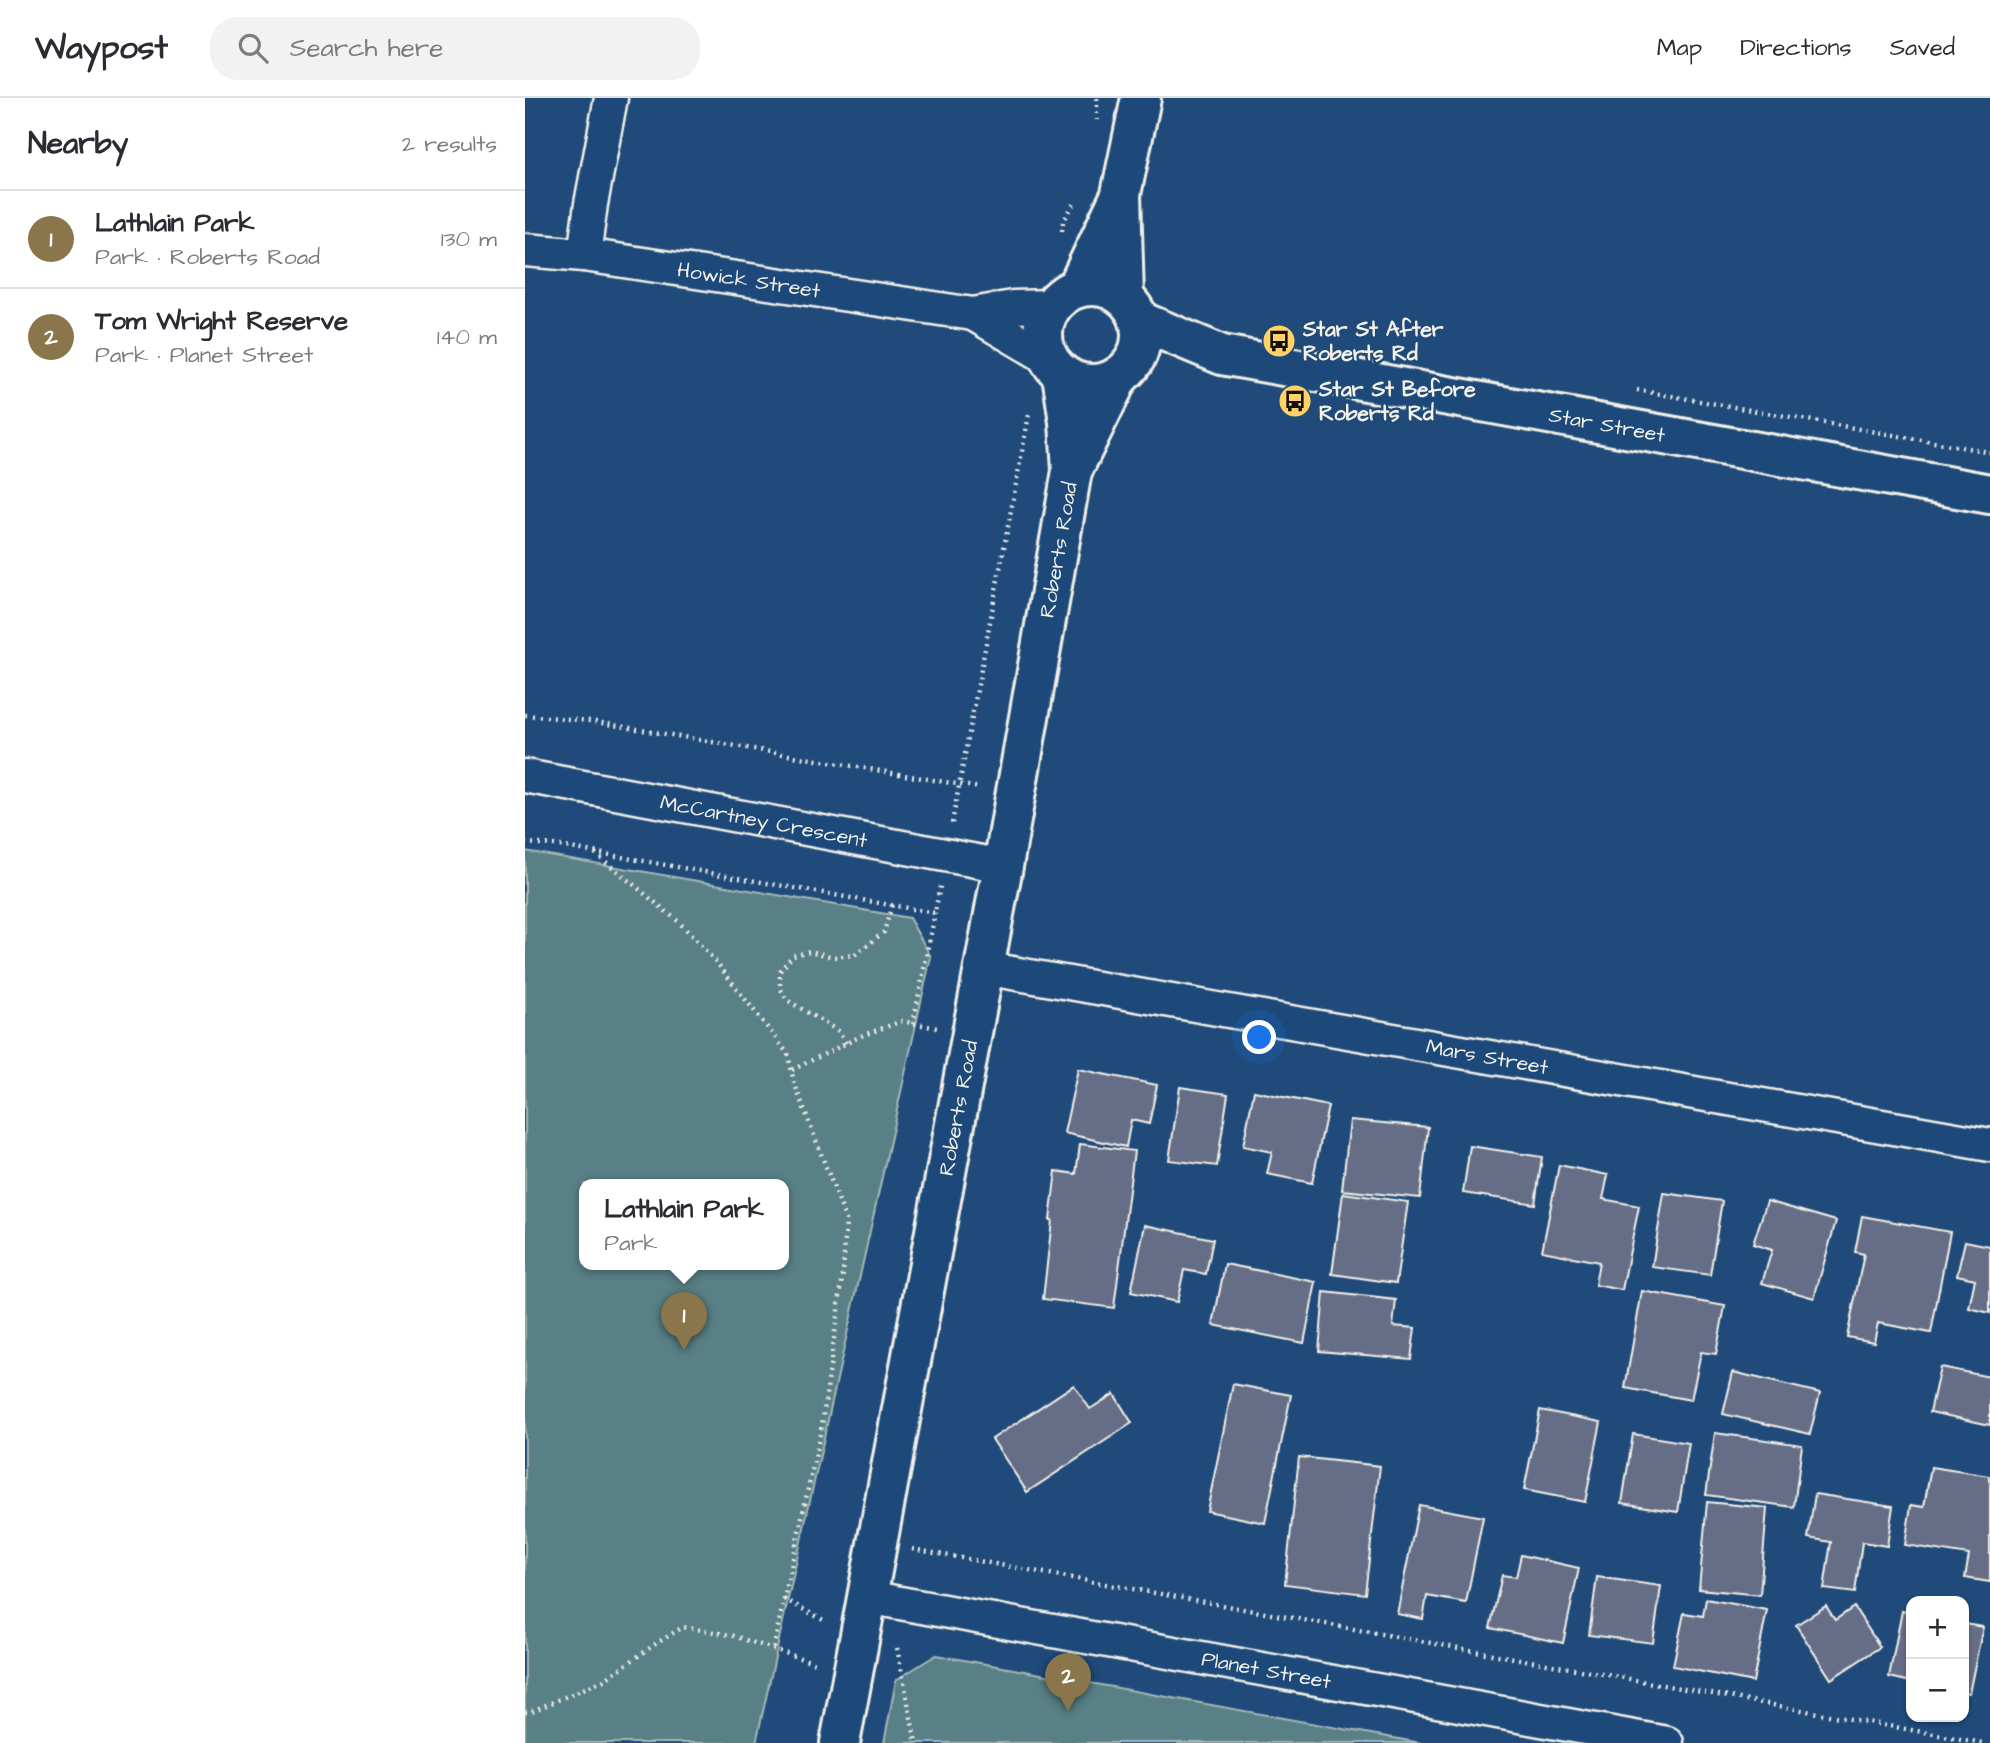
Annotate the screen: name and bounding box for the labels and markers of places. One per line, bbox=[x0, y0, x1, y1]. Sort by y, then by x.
place label: Star St After Roberts Rd bbox=[1302, 315, 1444, 368]
bus stop icon: Star St After Roberts Rd bbox=[1260, 322, 1298, 360]
place label: Star St Before Roberts Rd bbox=[1318, 375, 1476, 428]
bus stop icon: Star St Before Roberts Rd bbox=[1276, 382, 1314, 420]
pin: 1 bbox=[661, 1292, 707, 1350]
pin: 2 bbox=[1045, 1653, 1091, 1711]

